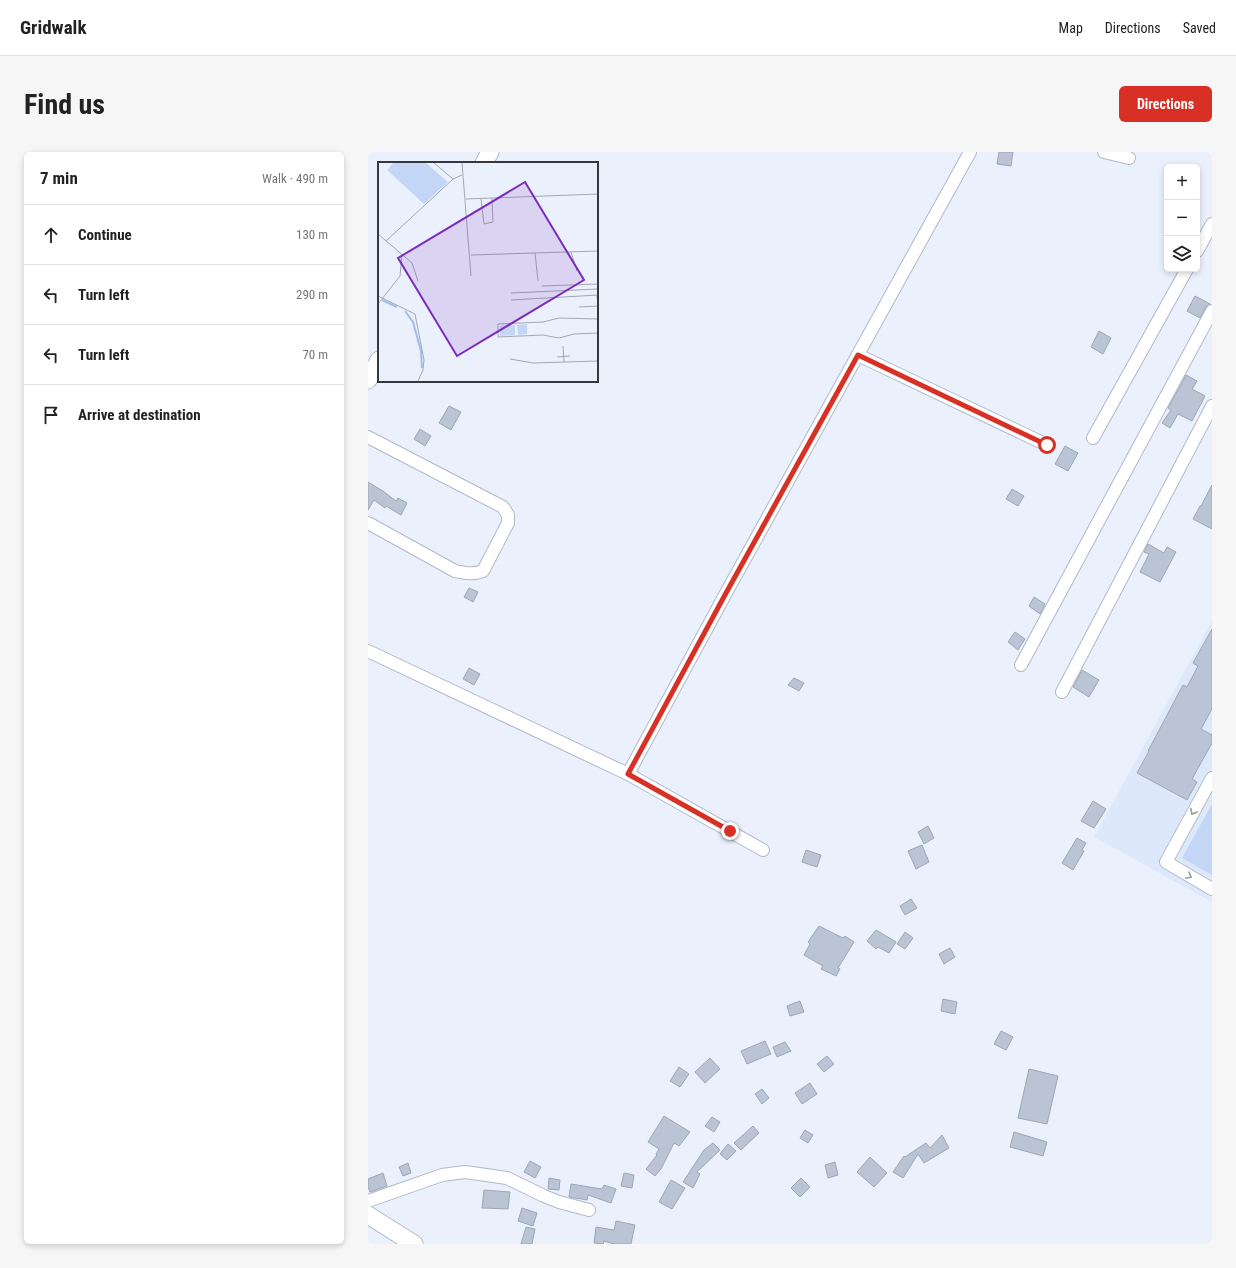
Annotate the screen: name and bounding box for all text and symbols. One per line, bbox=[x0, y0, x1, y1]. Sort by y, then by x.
text: Gridwalk bbox=[20, 16, 86, 39]
text: Map bbox=[1059, 20, 1083, 36]
text: Directions bbox=[1105, 20, 1161, 36]
text: Saved bbox=[1183, 20, 1216, 36]
button: Directions bbox=[1119, 86, 1212, 122]
text: Find us bbox=[24, 88, 105, 121]
inset map bbox=[378, 162, 598, 382]
map controls bbox=[1164, 164, 1200, 272]
button: + bbox=[1164, 164, 1200, 200]
text: 7 min bbox=[40, 168, 78, 188]
text: Walk · 490 m bbox=[262, 171, 328, 186]
button: − bbox=[1164, 200, 1200, 236]
icon: ahead bbox=[40, 224, 62, 246]
text: Continue bbox=[78, 226, 132, 244]
text: 130 m bbox=[296, 227, 328, 242]
button: layers bbox=[1164, 236, 1200, 272]
icon: left bbox=[40, 284, 62, 306]
text: Turn left bbox=[78, 286, 129, 304]
text: 290 m bbox=[296, 287, 328, 302]
icon: left bbox=[40, 344, 62, 366]
text: Turn left bbox=[78, 346, 129, 364]
text: 70 m bbox=[302, 347, 328, 362]
icon: arrive bbox=[40, 404, 62, 426]
text: Arrive at destination bbox=[78, 406, 201, 424]
route start bbox=[1038, 436, 1056, 454]
one-way arrow bbox=[1191, 808, 1198, 815]
route end bbox=[721, 822, 739, 840]
one-way arrow bbox=[1185, 871, 1192, 878]

